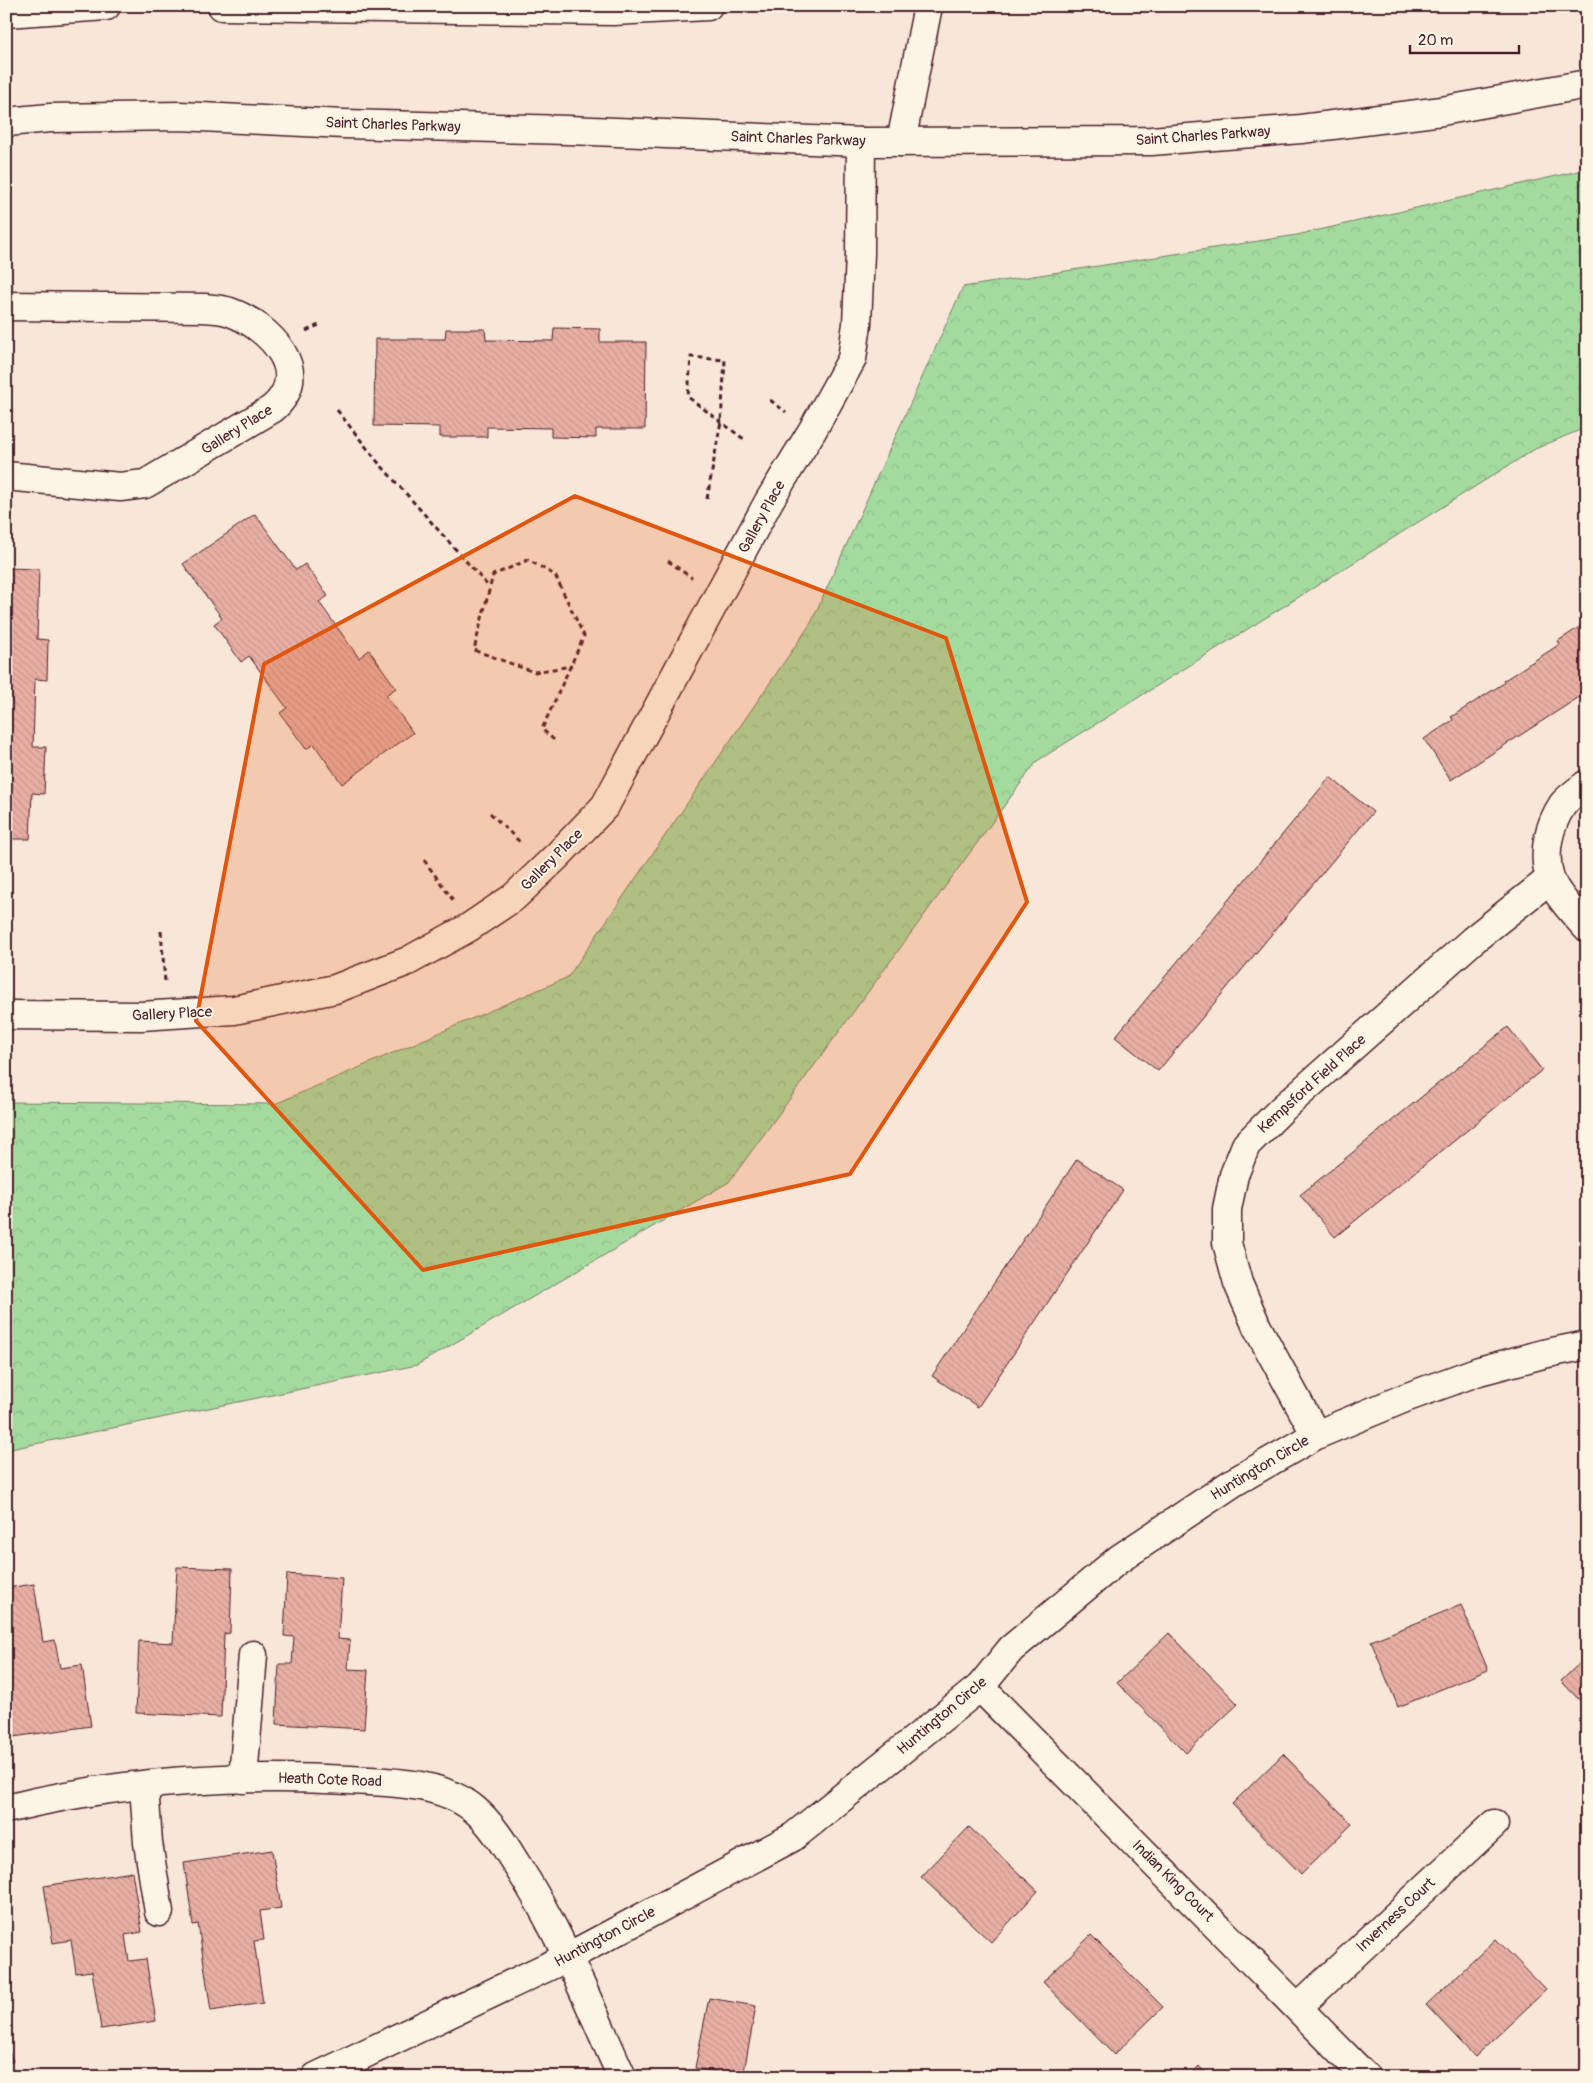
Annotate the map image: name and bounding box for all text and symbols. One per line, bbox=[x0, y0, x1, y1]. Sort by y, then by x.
scale bar bbox=[1410, 22, 1519, 54]
text: 20 m bbox=[1418, 31, 1453, 50]
street label: Saint Charles Parkway bbox=[325, 113, 461, 137]
street label: Saint Charles Parkway bbox=[1135, 122, 1272, 150]
street label: Saint Charles Parkway bbox=[730, 127, 866, 151]
street label: Gallery Place bbox=[198, 400, 277, 459]
street label: Gallery Place bbox=[734, 477, 790, 557]
street label: Gallery Place bbox=[517, 824, 588, 895]
street label: Gallery Place bbox=[131, 1002, 213, 1026]
street label: Kempsford Field Place bbox=[1254, 1030, 1371, 1138]
street label: Huntington Circle bbox=[1207, 1431, 1313, 1505]
street label: Huntington Circle bbox=[893, 1672, 991, 1759]
street label: Heath Cote Road bbox=[278, 1769, 382, 1791]
street label: Indian King Court bbox=[1128, 1836, 1219, 1927]
street label: Inverness Court bbox=[1353, 1873, 1440, 1956]
street label: Huntington Circle bbox=[551, 1902, 659, 1972]

